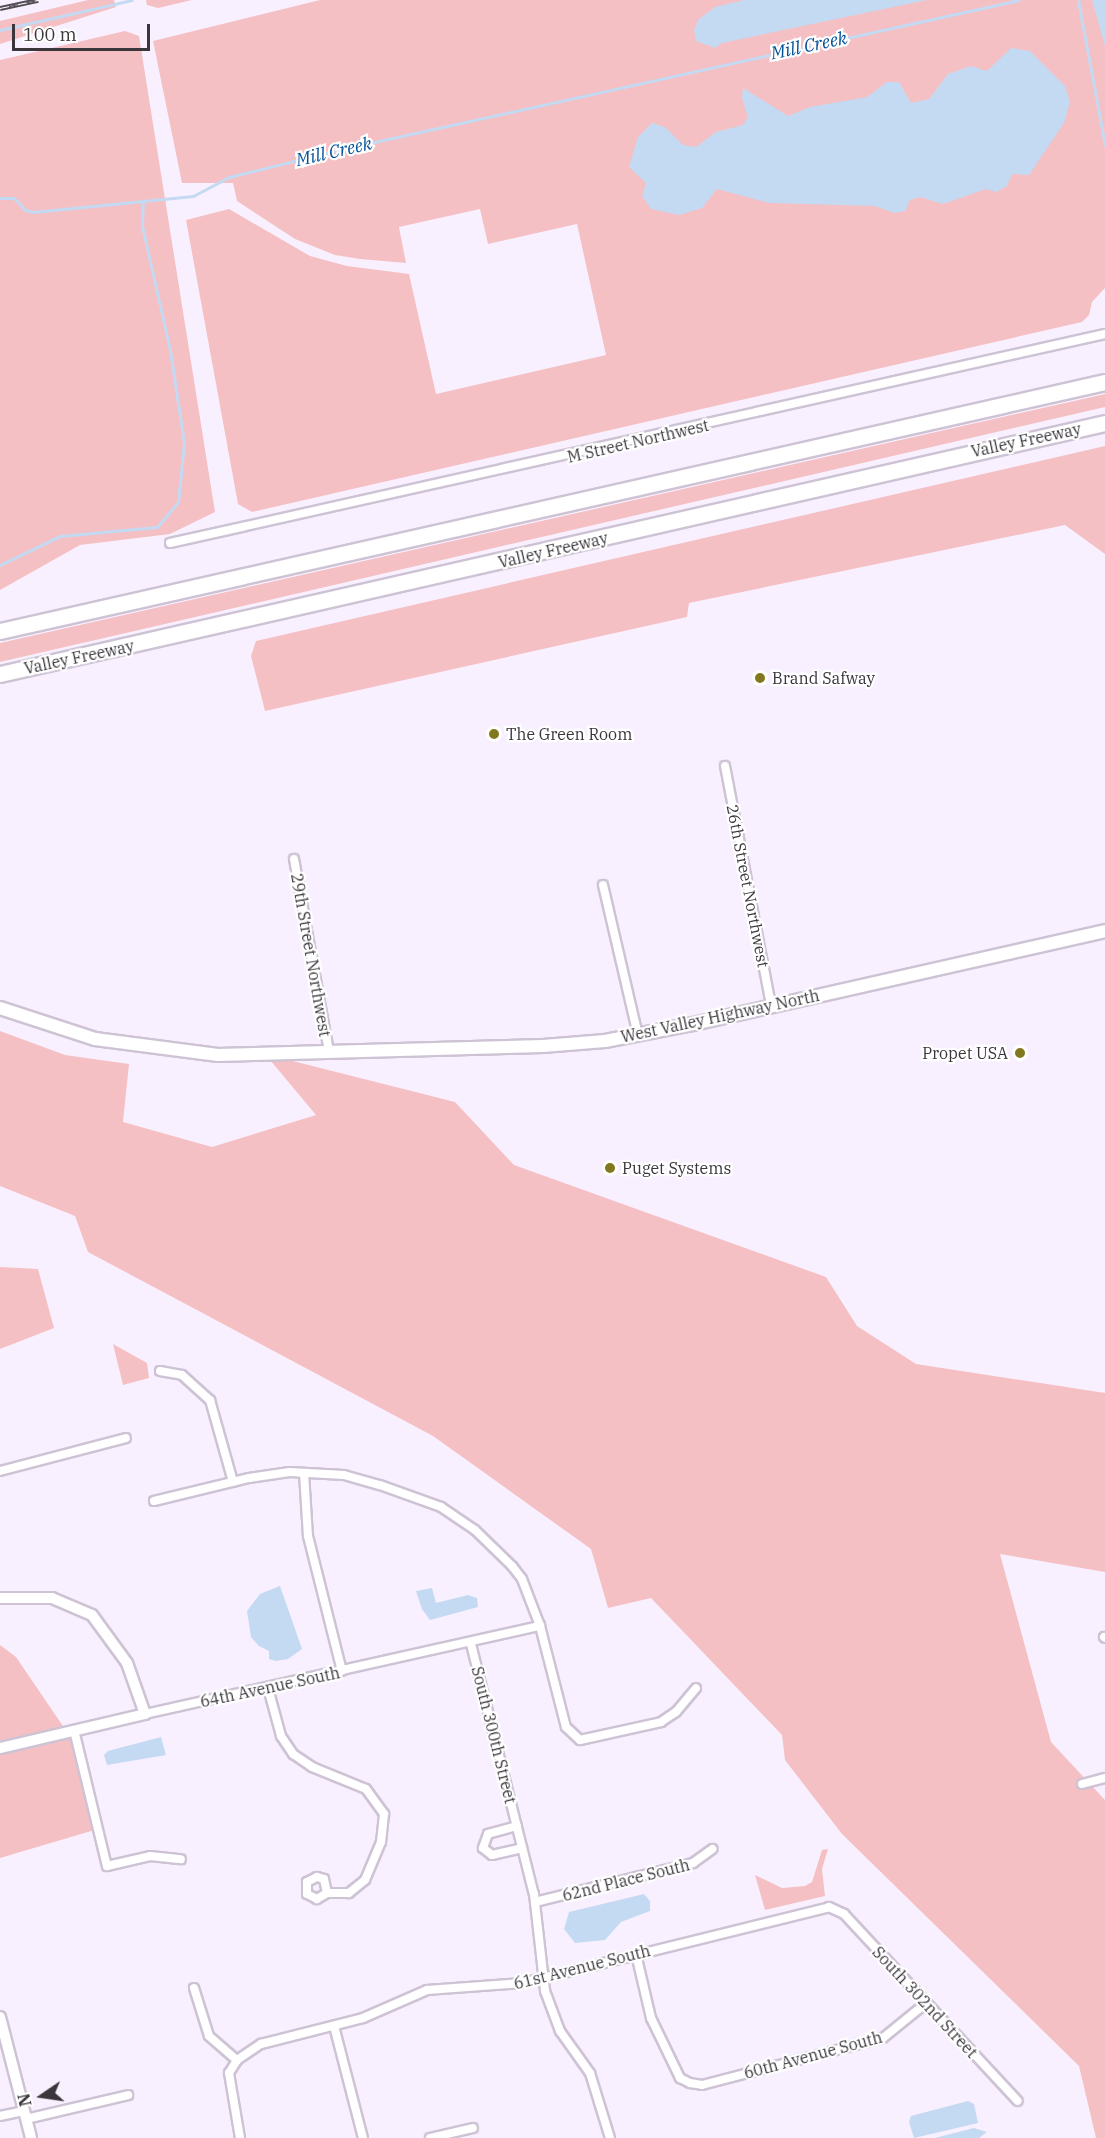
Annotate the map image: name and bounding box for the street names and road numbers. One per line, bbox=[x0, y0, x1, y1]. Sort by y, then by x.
street label: M Street Northwest bbox=[565, 415, 711, 467]
street label: Valley Freeway bbox=[969, 419, 1083, 461]
street label: Valley Freeway bbox=[496, 528, 610, 572]
street label: Valley Freeway bbox=[22, 636, 136, 678]
street label: 26th Street Northwest bbox=[723, 803, 773, 969]
street label: 29th Street Northwest bbox=[287, 872, 335, 1038]
street label: West Valley Highway North bbox=[619, 986, 821, 1046]
street label: 64th Avenue South bbox=[198, 1663, 342, 1711]
street label: South 300th Street bbox=[468, 1664, 520, 1806]
street label: 62nd Place South bbox=[560, 1855, 692, 1905]
street label: 61st Avenue South bbox=[512, 1941, 652, 1993]
street label: South 302nd Street bbox=[869, 1942, 981, 2062]
street label: 60th Avenue South bbox=[742, 2027, 884, 2083]

